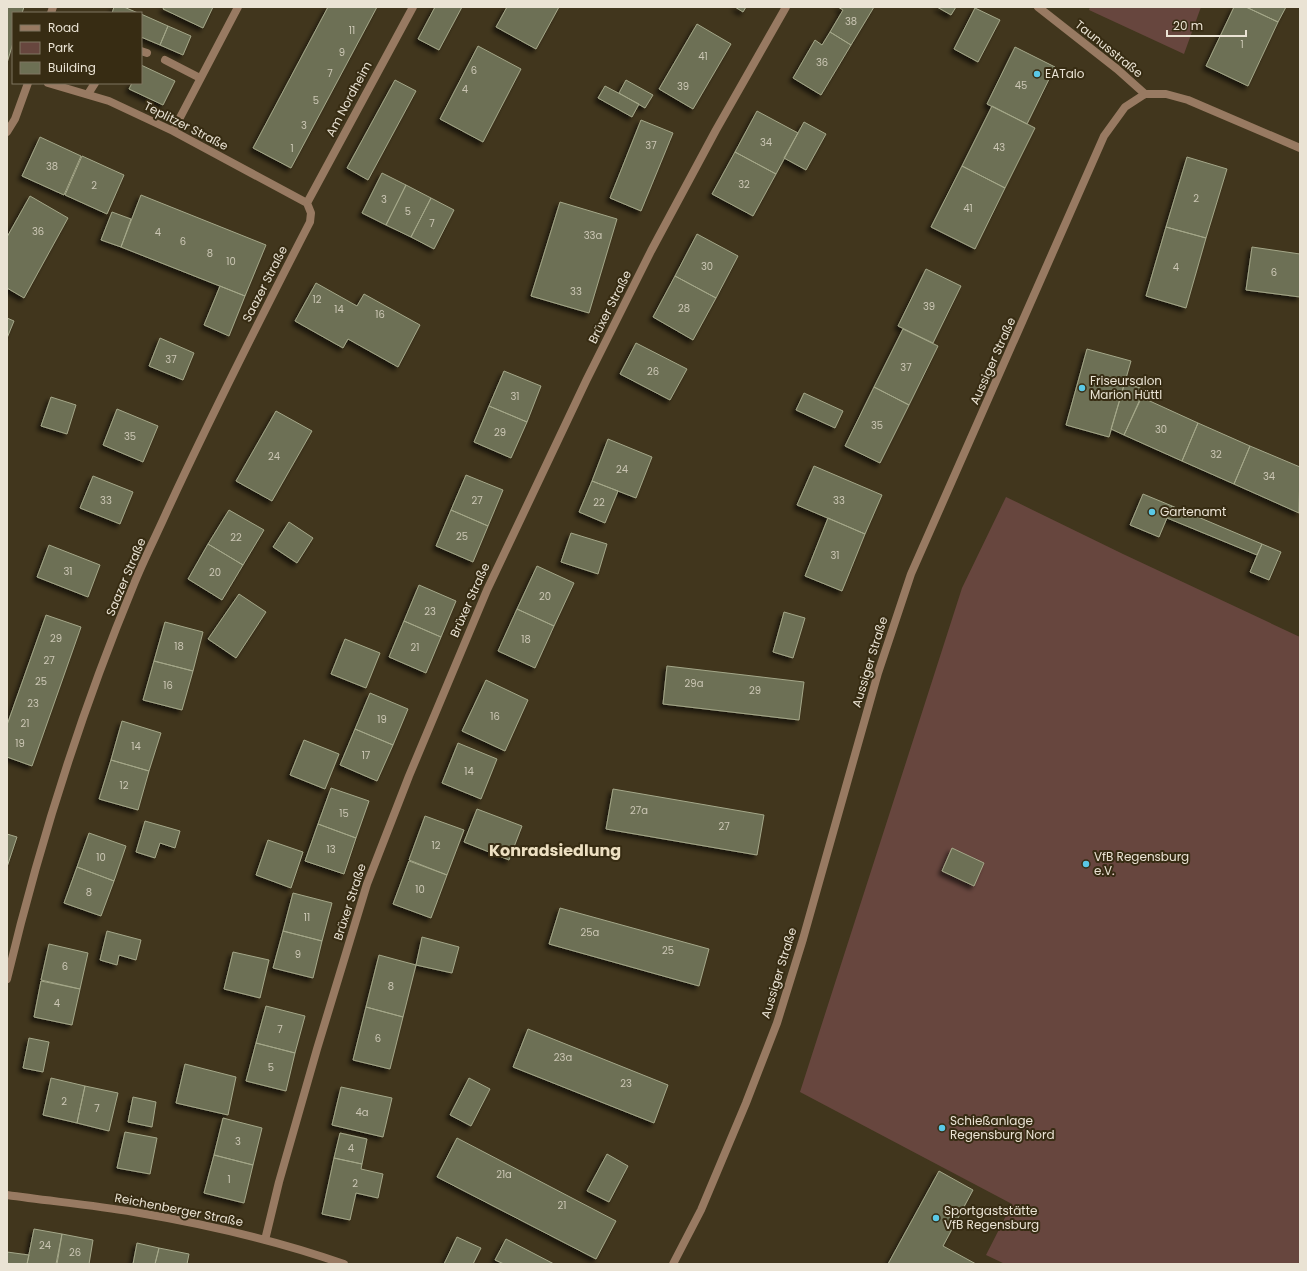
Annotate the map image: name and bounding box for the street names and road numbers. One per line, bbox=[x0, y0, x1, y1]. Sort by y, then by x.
street label: Taunusstraße bbox=[1072, 16, 1147, 81]
street label: Am Nordheim bbox=[322, 58, 375, 139]
street label: Teplitzer Straße bbox=[141, 97, 231, 154]
street label: Saazer Straße bbox=[238, 243, 291, 325]
street label: Brüxer Straße bbox=[584, 267, 635, 346]
street label: Aussiger Straße bbox=[966, 314, 1019, 407]
street label: Saazer Straße bbox=[101, 535, 150, 619]
street label: Brüxer Straße bbox=[446, 560, 494, 640]
street label: Aussiger Straße bbox=[848, 614, 891, 709]
street label: Brüxer Straße bbox=[329, 861, 370, 943]
street label: Aussiger Straße bbox=[757, 925, 800, 1020]
street label: Reichenberger Straße bbox=[113, 1189, 245, 1230]

